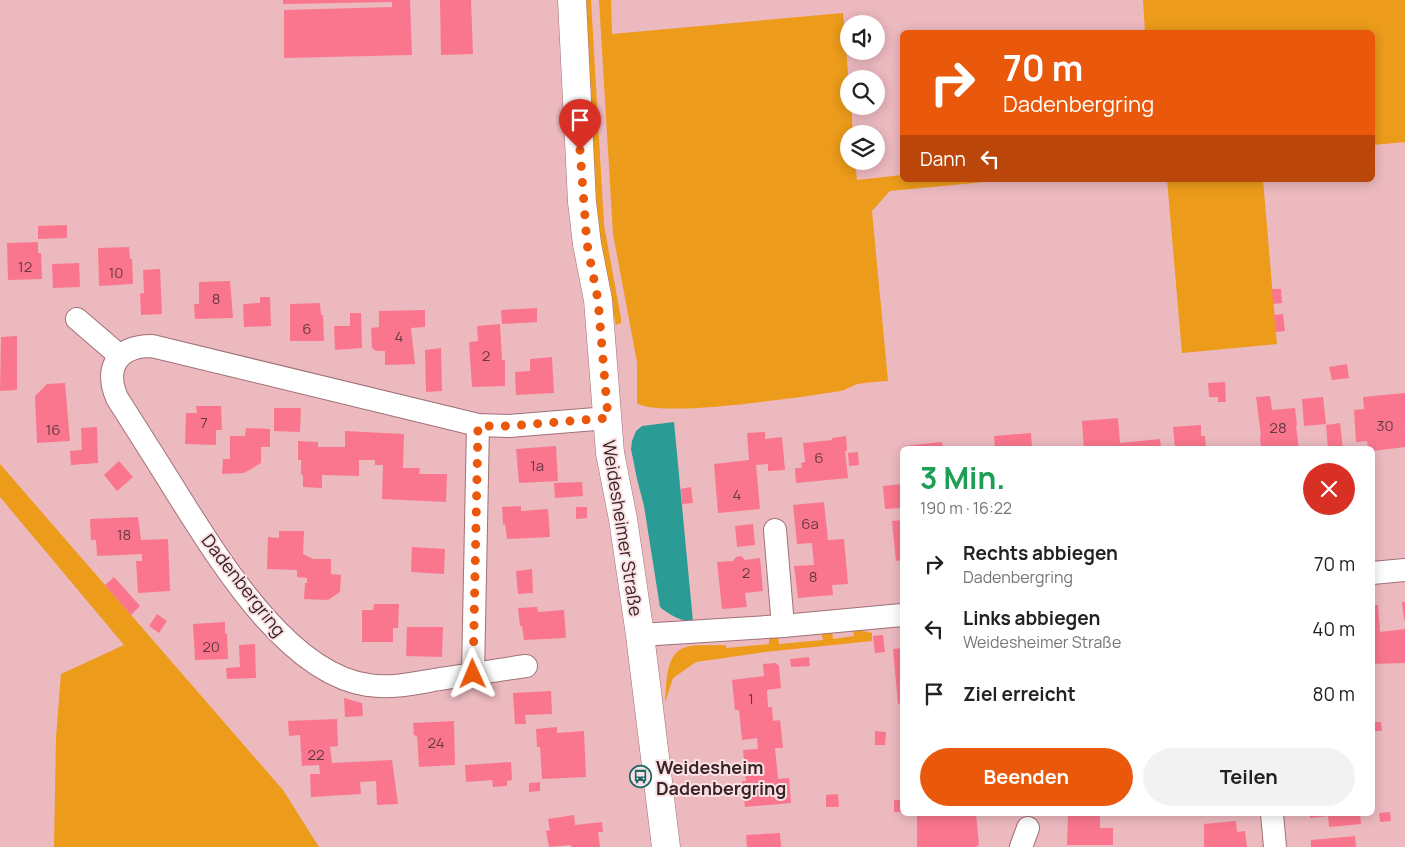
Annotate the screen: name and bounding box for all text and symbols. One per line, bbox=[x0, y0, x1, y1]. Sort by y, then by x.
map controls bbox=[840, 15, 885, 170]
button: sound bbox=[840, 15, 885, 60]
text: 70 m bbox=[1003, 44, 1083, 92]
icon: right bbox=[920, 50, 985, 115]
button: search bbox=[840, 70, 885, 115]
text: Dadenbergring bbox=[1003, 89, 1154, 119]
pin bbox=[559, 99, 601, 150]
icon: arrive bbox=[566, 106, 594, 134]
button: layers bbox=[840, 125, 885, 170]
icon: left bbox=[976, 145, 1004, 173]
text: Dann bbox=[920, 146, 966, 172]
house number: 12 bbox=[18, 256, 32, 277]
house number: 10 bbox=[109, 262, 124, 283]
house number: 8 bbox=[212, 288, 220, 309]
house number: 6 bbox=[302, 318, 312, 339]
house number: 4 bbox=[395, 326, 404, 347]
house number: 2 bbox=[482, 345, 490, 366]
house number: 7 bbox=[200, 412, 208, 433]
house number: 30 bbox=[1376, 415, 1394, 436]
house number: 28 bbox=[1269, 417, 1287, 438]
house number: 16 bbox=[45, 419, 61, 440]
street label: Weidesheimer Straße bbox=[597, 438, 649, 618]
house number: 6 bbox=[814, 447, 824, 468]
house number: 1a bbox=[530, 455, 544, 476]
text: 3 Min. bbox=[920, 457, 1005, 498]
button: close bbox=[1303, 463, 1355, 515]
house number: 4 bbox=[733, 484, 742, 505]
text: 190 m · 16:22 bbox=[920, 497, 1012, 519]
house number: 6a bbox=[801, 513, 819, 534]
house number: 18 bbox=[117, 524, 131, 545]
street label: Dadenbergring bbox=[196, 529, 292, 641]
text: Rechts abbiegen bbox=[963, 540, 1118, 566]
icon: right bbox=[920, 550, 948, 578]
text: 70 m bbox=[1314, 551, 1355, 577]
house number: 2 bbox=[742, 562, 750, 583]
house number: 8 bbox=[809, 566, 817, 587]
text: Dadenbergring bbox=[963, 566, 1073, 588]
text: Links abbiegen bbox=[963, 605, 1100, 631]
icon: left bbox=[920, 615, 948, 643]
text: 40 m bbox=[1312, 616, 1355, 642]
text: Weidesheimer Straße bbox=[963, 631, 1121, 653]
house number: 20 bbox=[202, 636, 220, 657]
position arrow bbox=[446, 647, 498, 699]
icon: arrive bbox=[920, 680, 948, 708]
text: Ziel erreicht bbox=[963, 681, 1076, 707]
text: 80 m bbox=[1312, 681, 1355, 707]
house number: 1 bbox=[748, 688, 754, 709]
house number: 24 bbox=[427, 732, 445, 753]
house number: 22 bbox=[307, 744, 325, 765]
button: Beenden bbox=[920, 748, 1133, 806]
button: Teilen bbox=[1143, 748, 1355, 806]
place label: Weidesheim Dadenbergring bbox=[656, 755, 786, 800]
bus stop icon: Weidesheim Dadenbergring bbox=[628, 765, 652, 789]

